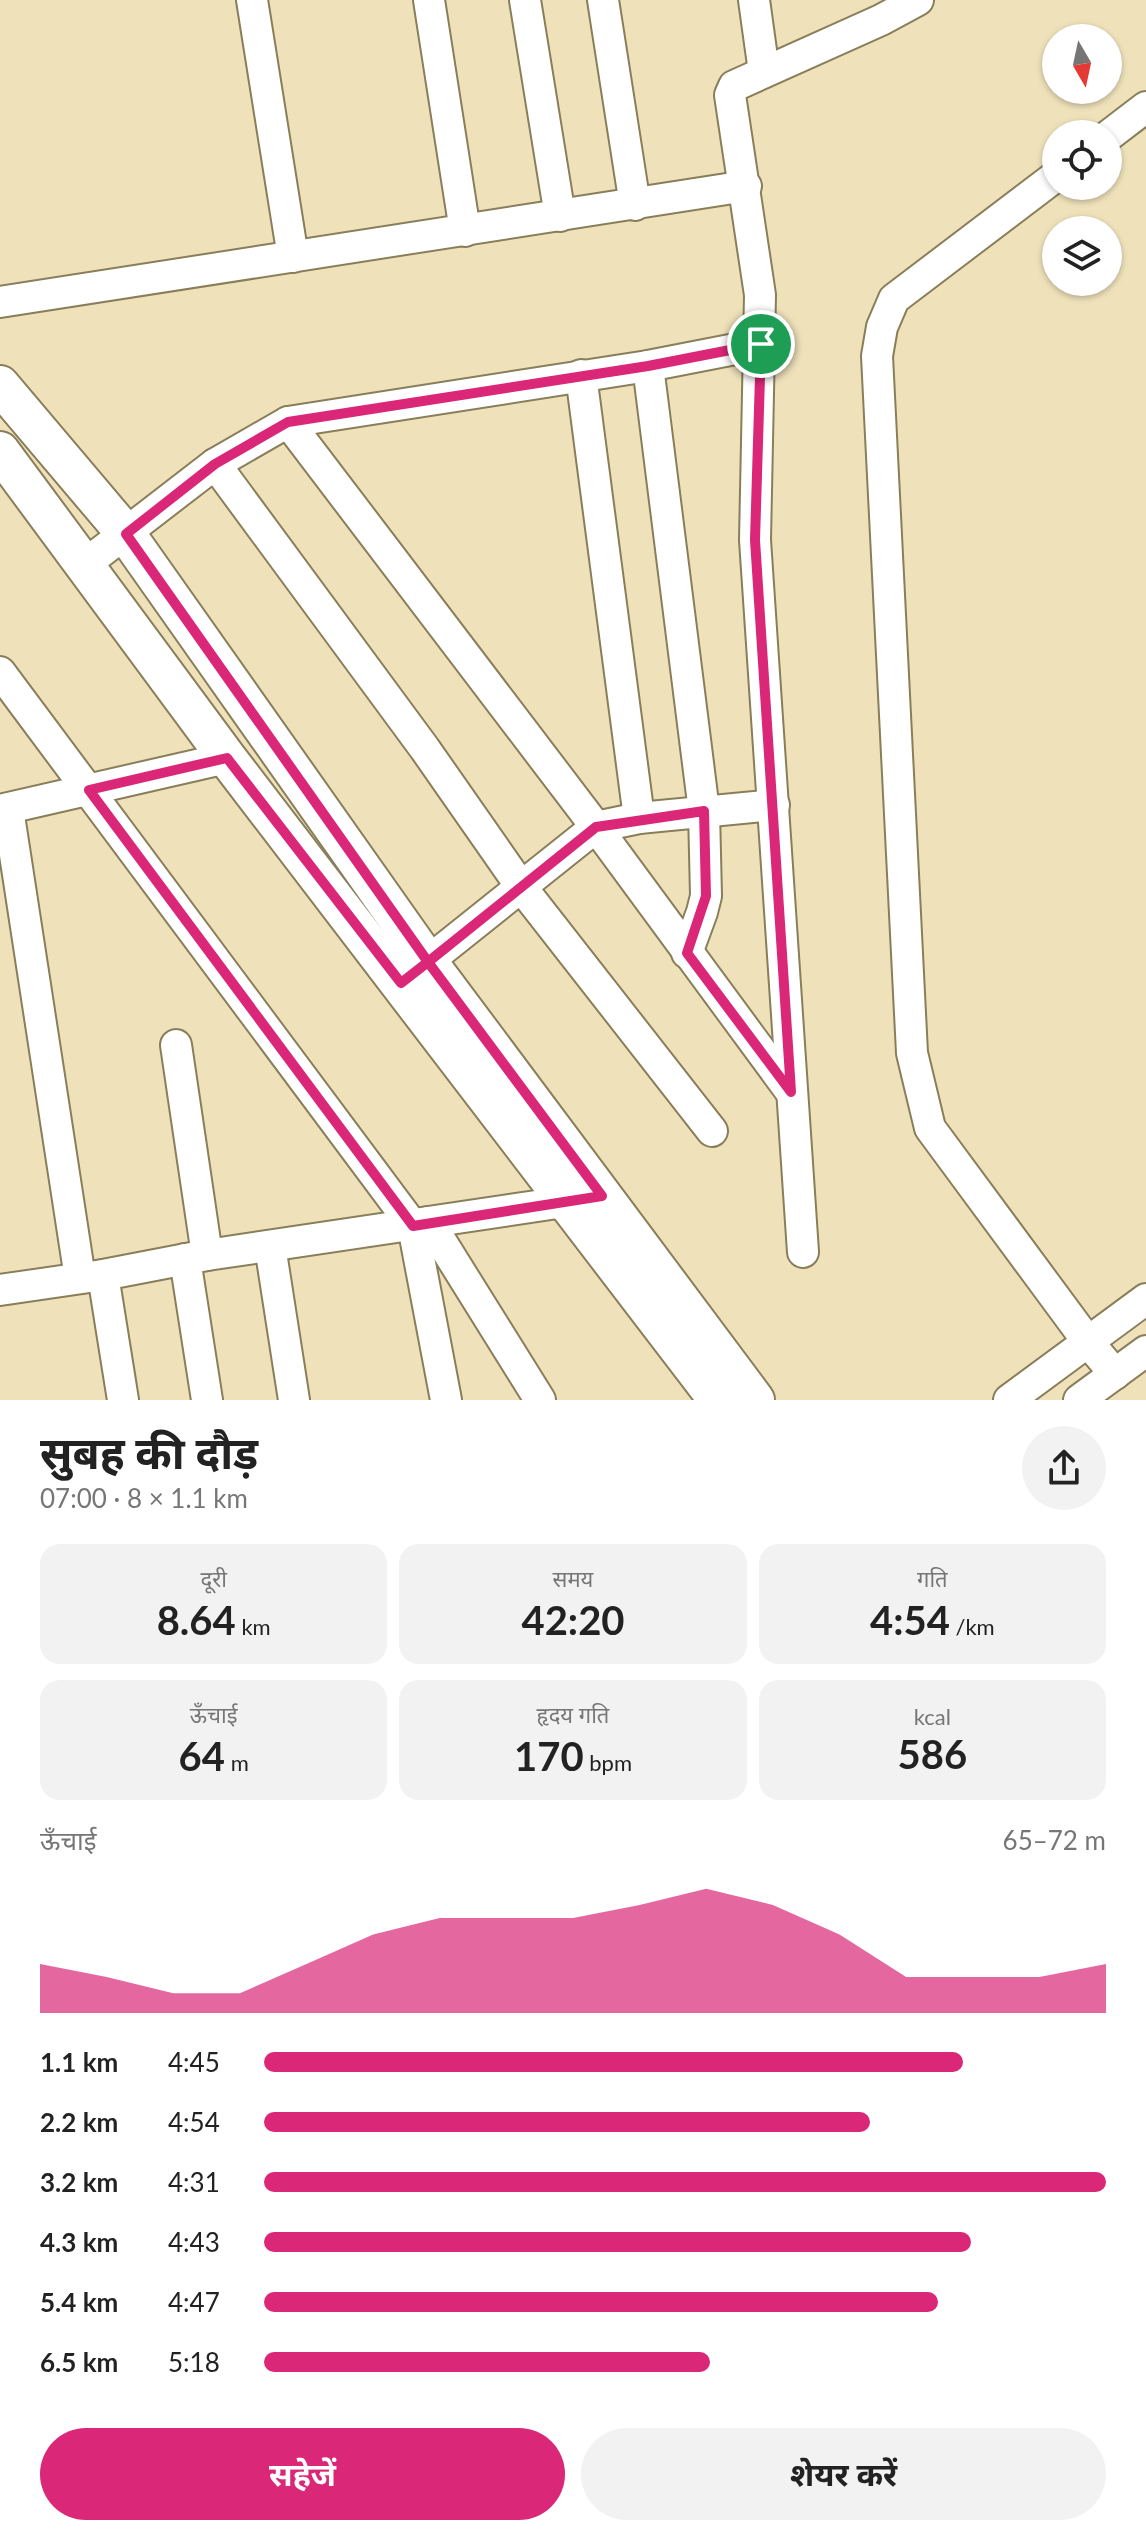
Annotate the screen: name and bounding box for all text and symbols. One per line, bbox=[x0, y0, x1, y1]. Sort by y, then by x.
north arrow bbox=[1042, 24, 1122, 104]
map controls bbox=[1042, 24, 1122, 296]
button: locate bbox=[1042, 120, 1122, 200]
button: layers bbox=[1042, 216, 1122, 296]
pin bbox=[727, 310, 795, 378]
icon: arrive bbox=[739, 322, 783, 366]
text: सुबह की दौड़ bbox=[40, 1426, 258, 1478]
button: share bbox=[1022, 1426, 1106, 1510]
text: 07:00 · 8 × 1.1 km bbox=[40, 1482, 248, 1514]
text: दूरी bbox=[200, 1565, 227, 1592]
text: समय bbox=[553, 1565, 593, 1592]
text: गति bbox=[917, 1565, 948, 1592]
text: 8.64 bbox=[157, 1596, 236, 1644]
text: 42:20 bbox=[521, 1596, 625, 1644]
text: 4:54 bbox=[870, 1596, 950, 1644]
text: km bbox=[236, 1613, 271, 1640]
text: /km bbox=[950, 1613, 995, 1640]
text: ऊँचाई bbox=[190, 1701, 238, 1728]
text: हृदय गति bbox=[537, 1701, 609, 1728]
text: kcal bbox=[914, 1703, 951, 1730]
text: 586 bbox=[898, 1730, 967, 1778]
text: 64 bbox=[179, 1732, 225, 1780]
text: 170 bbox=[514, 1732, 584, 1780]
text: m bbox=[225, 1749, 249, 1776]
text: bpm bbox=[584, 1749, 632, 1776]
text: ऊँचाई bbox=[40, 1824, 96, 1856]
text: 65–72 m bbox=[1003, 1824, 1106, 1856]
text: 1.1 km bbox=[40, 2046, 118, 2078]
text: 4:45 bbox=[168, 2046, 220, 2078]
text: 2.2 km bbox=[40, 2106, 118, 2138]
text: 4:54 bbox=[168, 2106, 220, 2138]
text: 3.2 km bbox=[40, 2166, 118, 2198]
text: 4:31 bbox=[168, 2166, 220, 2198]
text: 4.3 km bbox=[40, 2226, 118, 2258]
text: 4:43 bbox=[168, 2226, 220, 2258]
text: 5.4 km bbox=[40, 2286, 118, 2318]
text: 4:47 bbox=[168, 2286, 220, 2318]
text: 6.5 km bbox=[40, 2346, 118, 2378]
text: 5:18 bbox=[168, 2346, 220, 2378]
button: सहेजें bbox=[40, 2428, 565, 2520]
button: शेयर करें bbox=[581, 2428, 1106, 2520]

